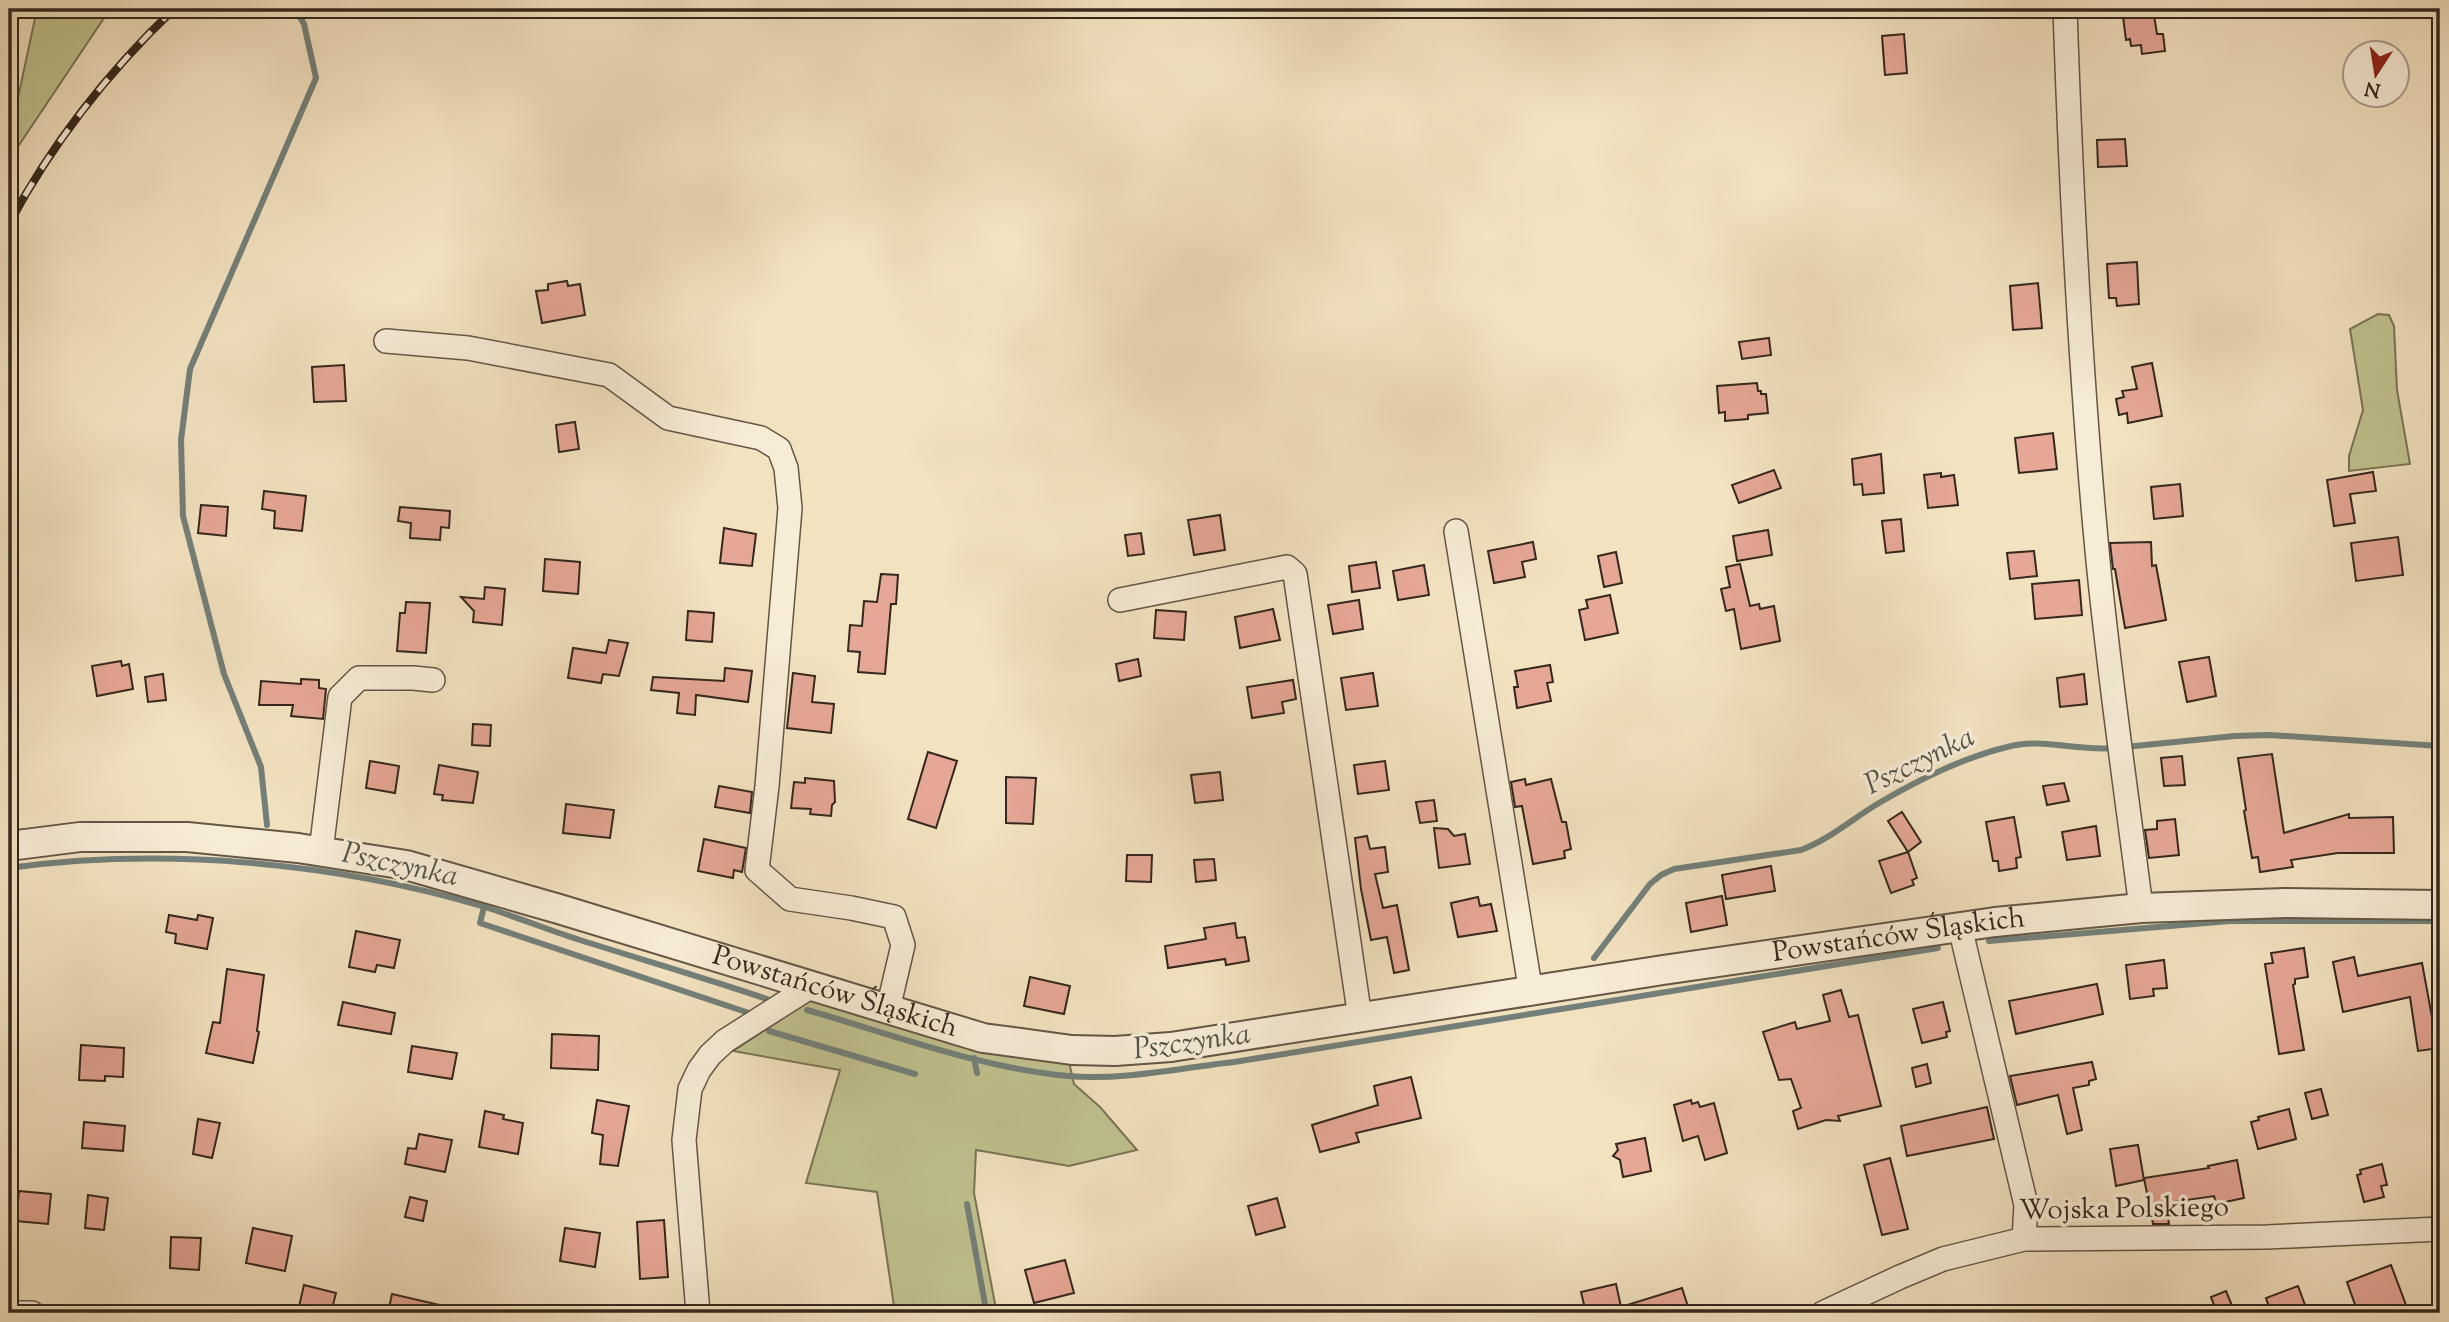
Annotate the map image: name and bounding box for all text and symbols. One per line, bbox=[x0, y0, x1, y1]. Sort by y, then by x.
north arrow bbox=[2340, 38, 2410, 108]
text: N bbox=[2363, 73, 2383, 103]
water label: Pszczynka bbox=[1858, 717, 1982, 807]
water label: Pszczynka bbox=[338, 833, 462, 899]
street label: Powstańców Śląskich bbox=[1770, 899, 2027, 974]
street label: Powstańców Śląskich bbox=[707, 937, 962, 1049]
water label: Pszczynka bbox=[1131, 1014, 1253, 1072]
street label: Wojska Polskiego bbox=[2019, 1188, 2229, 1232]

